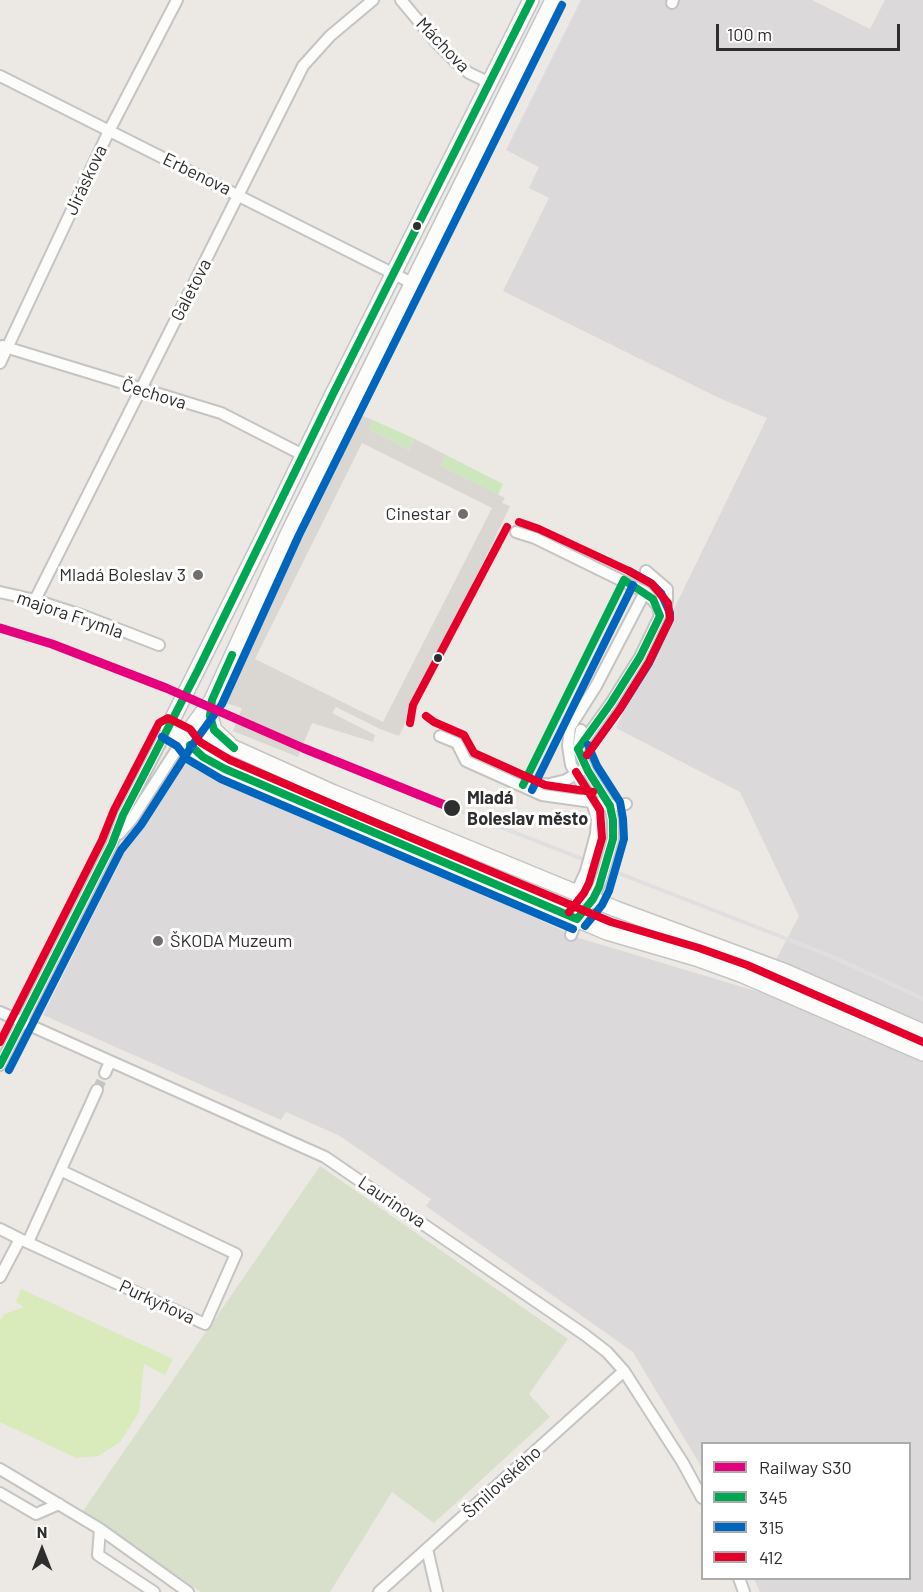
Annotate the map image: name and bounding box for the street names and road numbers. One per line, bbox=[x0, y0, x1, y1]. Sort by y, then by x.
street label: Máchova bbox=[412, 13, 474, 77]
street label: Jiráskova bbox=[60, 141, 112, 219]
street label: Erbenova bbox=[159, 148, 235, 200]
street label: Galetova bbox=[166, 255, 216, 325]
street label: Čechova bbox=[119, 374, 189, 414]
street label: majora Frymla bbox=[14, 587, 126, 643]
street label: Laurinova bbox=[354, 1172, 430, 1232]
street label: Purkyňova bbox=[116, 1275, 198, 1329]
street label: Šmilovského bbox=[458, 1441, 546, 1523]

